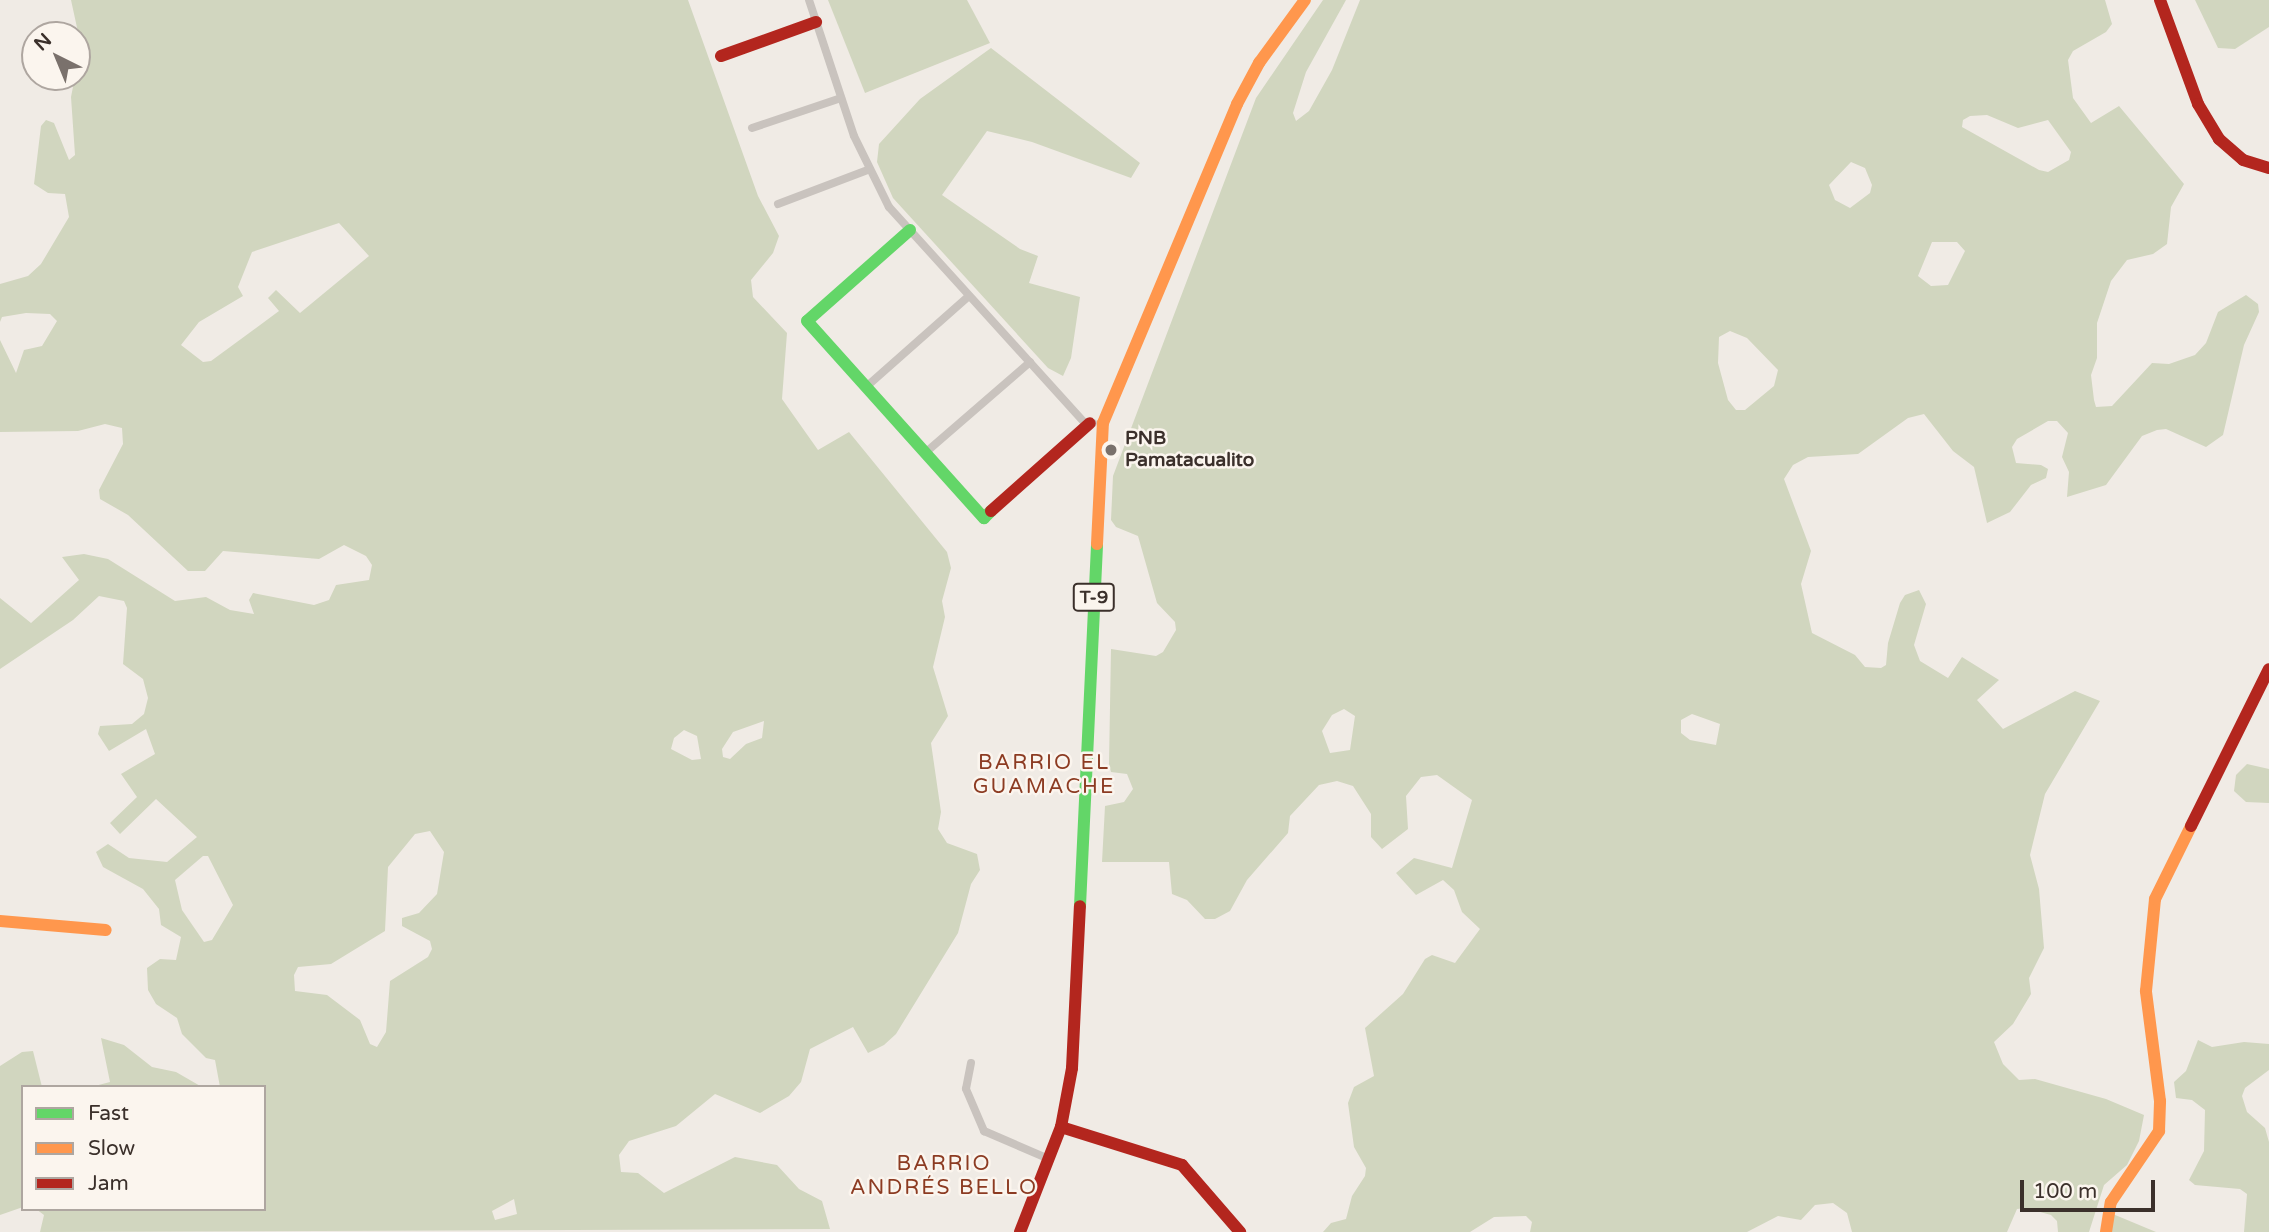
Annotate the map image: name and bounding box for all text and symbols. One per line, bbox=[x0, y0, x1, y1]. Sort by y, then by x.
north arrow bbox=[21, 21, 91, 91]
text: N bbox=[30, 29, 56, 55]
place label: PNB Pamatacualito bbox=[1125, 428, 1254, 472]
marker: PNB Pamatacualito bbox=[1103, 442, 1119, 458]
road number: T-9 bbox=[1071, 582, 1117, 612]
district label: BARRIO EL GUAMACHE bbox=[974, 750, 1114, 800]
legend bbox=[21, 1085, 266, 1211]
text: Fast bbox=[88, 1101, 129, 1126]
text: Slow bbox=[88, 1136, 135, 1161]
district label: BARRIO ANDRÉS BELLO bbox=[851, 1151, 1037, 1201]
scale bar bbox=[2024, 1166, 2159, 1210]
text: Jam bbox=[88, 1171, 129, 1196]
text: 100 m bbox=[2033, 1179, 2097, 1204]

